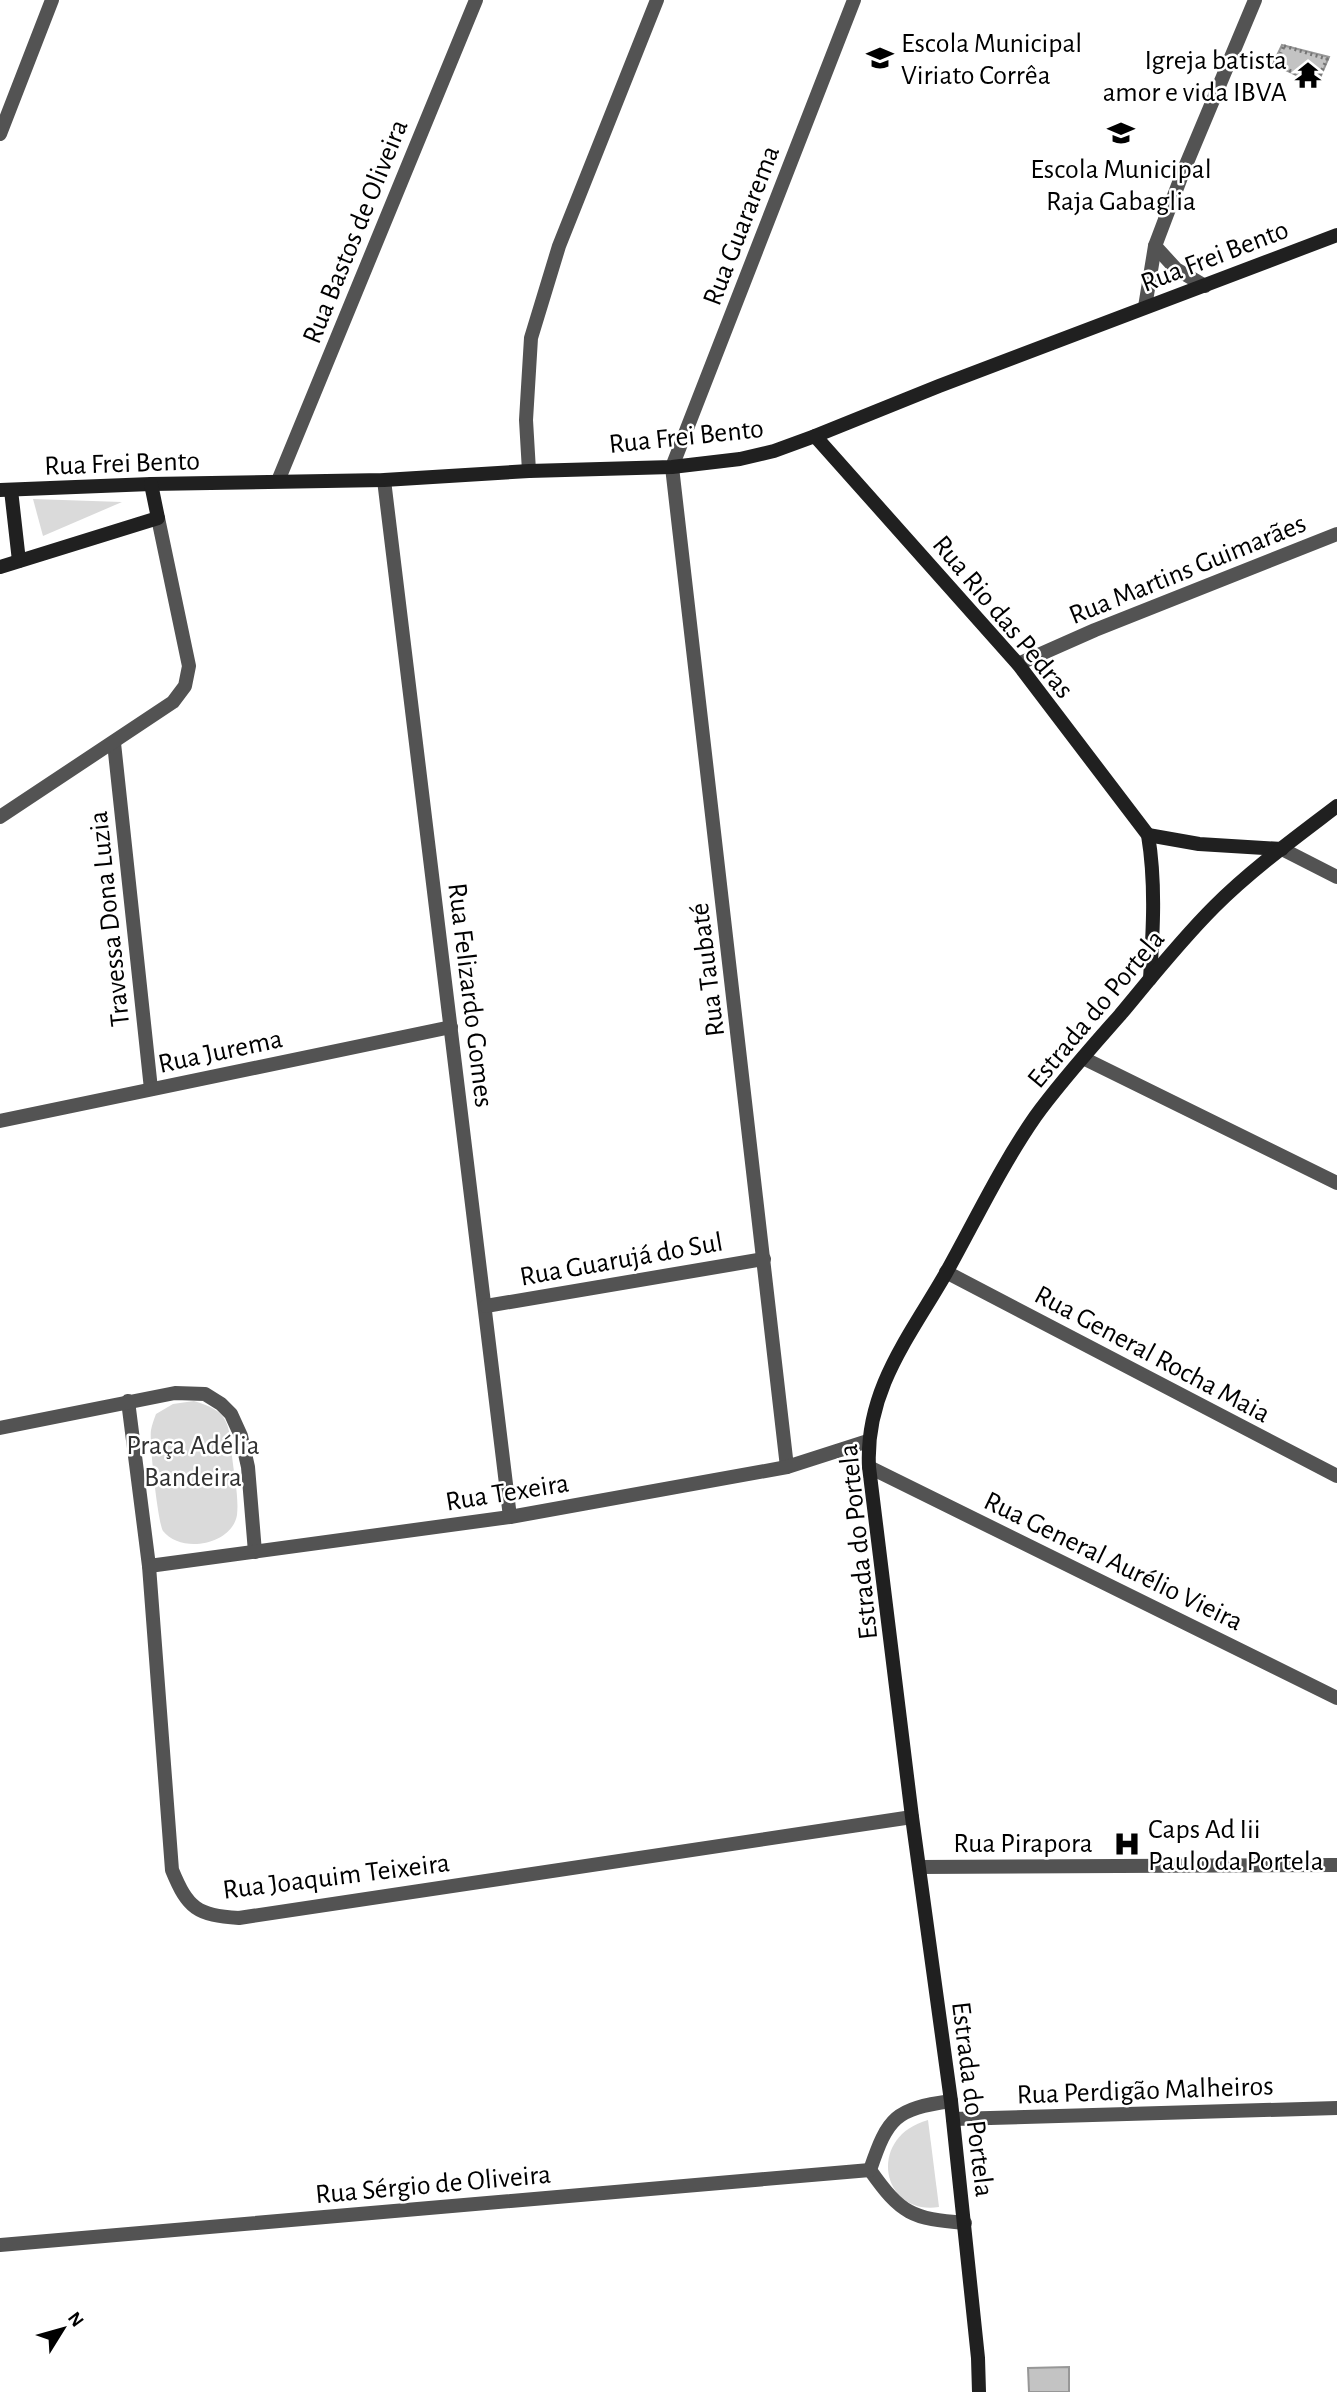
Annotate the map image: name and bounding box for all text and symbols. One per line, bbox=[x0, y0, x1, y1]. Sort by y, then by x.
place label: Escola Municipal Viriato Corrêa bbox=[901, 30, 1082, 90]
school or university icon: Escola Municipal Viriato Corrêa bbox=[865, 43, 895, 73]
place label: Igreja batista amor e vida IBVA bbox=[1103, 47, 1287, 107]
temple icon: Igreja batista amor e vida IBVA bbox=[1293, 60, 1323, 90]
street label: Rua Bastos de Oliveira bbox=[298, 116, 414, 348]
school or university icon: Escola Municipal Raja Gabaglia bbox=[1106, 118, 1136, 148]
street label: Rua Guararema bbox=[699, 142, 785, 309]
place label: Escola Municipal Raja Gabaglia bbox=[1030, 156, 1212, 216]
street label: Rua Frei Bento bbox=[1137, 216, 1292, 298]
street label: Rua Frei Bento bbox=[607, 415, 765, 459]
street label: Rua Frei Bento bbox=[44, 447, 200, 481]
street label: Rua Martins Guimarães bbox=[1065, 510, 1310, 630]
street label: Rua Rio das Pedras bbox=[927, 531, 1078, 704]
street label: Travessa Dona Luzia bbox=[85, 810, 135, 1028]
street label: Rua Felizardo Gomes bbox=[442, 881, 498, 1109]
street label: Rua Taubaté bbox=[686, 901, 730, 1038]
street label: Estrada do Portela bbox=[1023, 925, 1170, 1094]
street label: Rua Jurema bbox=[156, 1025, 285, 1079]
street label: Rua Guarujá do Sul bbox=[518, 1228, 725, 1292]
street label: Rua General Rocha Maia bbox=[1030, 1281, 1274, 1429]
park label: Praça Adélia Bandeira bbox=[126, 1432, 260, 1492]
street label: Estrada do Portela bbox=[835, 1443, 883, 1641]
street label: Rua Texeira bbox=[444, 1469, 571, 1517]
street label: Rua General Aurélio Vieira bbox=[979, 1487, 1247, 1637]
place label: Caps Ad Iii Paulo da Portela bbox=[1148, 1816, 1324, 1876]
hospital icon: Caps Ad Iii Paulo da Portela bbox=[1112, 1829, 1142, 1859]
street label: Rua Pirapora bbox=[953, 1830, 1093, 1858]
street label: Rua Joaquim Teixeira bbox=[221, 1849, 451, 1905]
street label: Estrada do Portela bbox=[946, 2000, 998, 2199]
street label: Rua Perdigão Malheiros bbox=[1016, 2073, 1274, 2109]
street label: Rua Sérgio de Oliveira bbox=[314, 2161, 552, 2209]
north arrow bbox=[28, 2294, 98, 2364]
text: N bbox=[64, 2309, 87, 2331]

